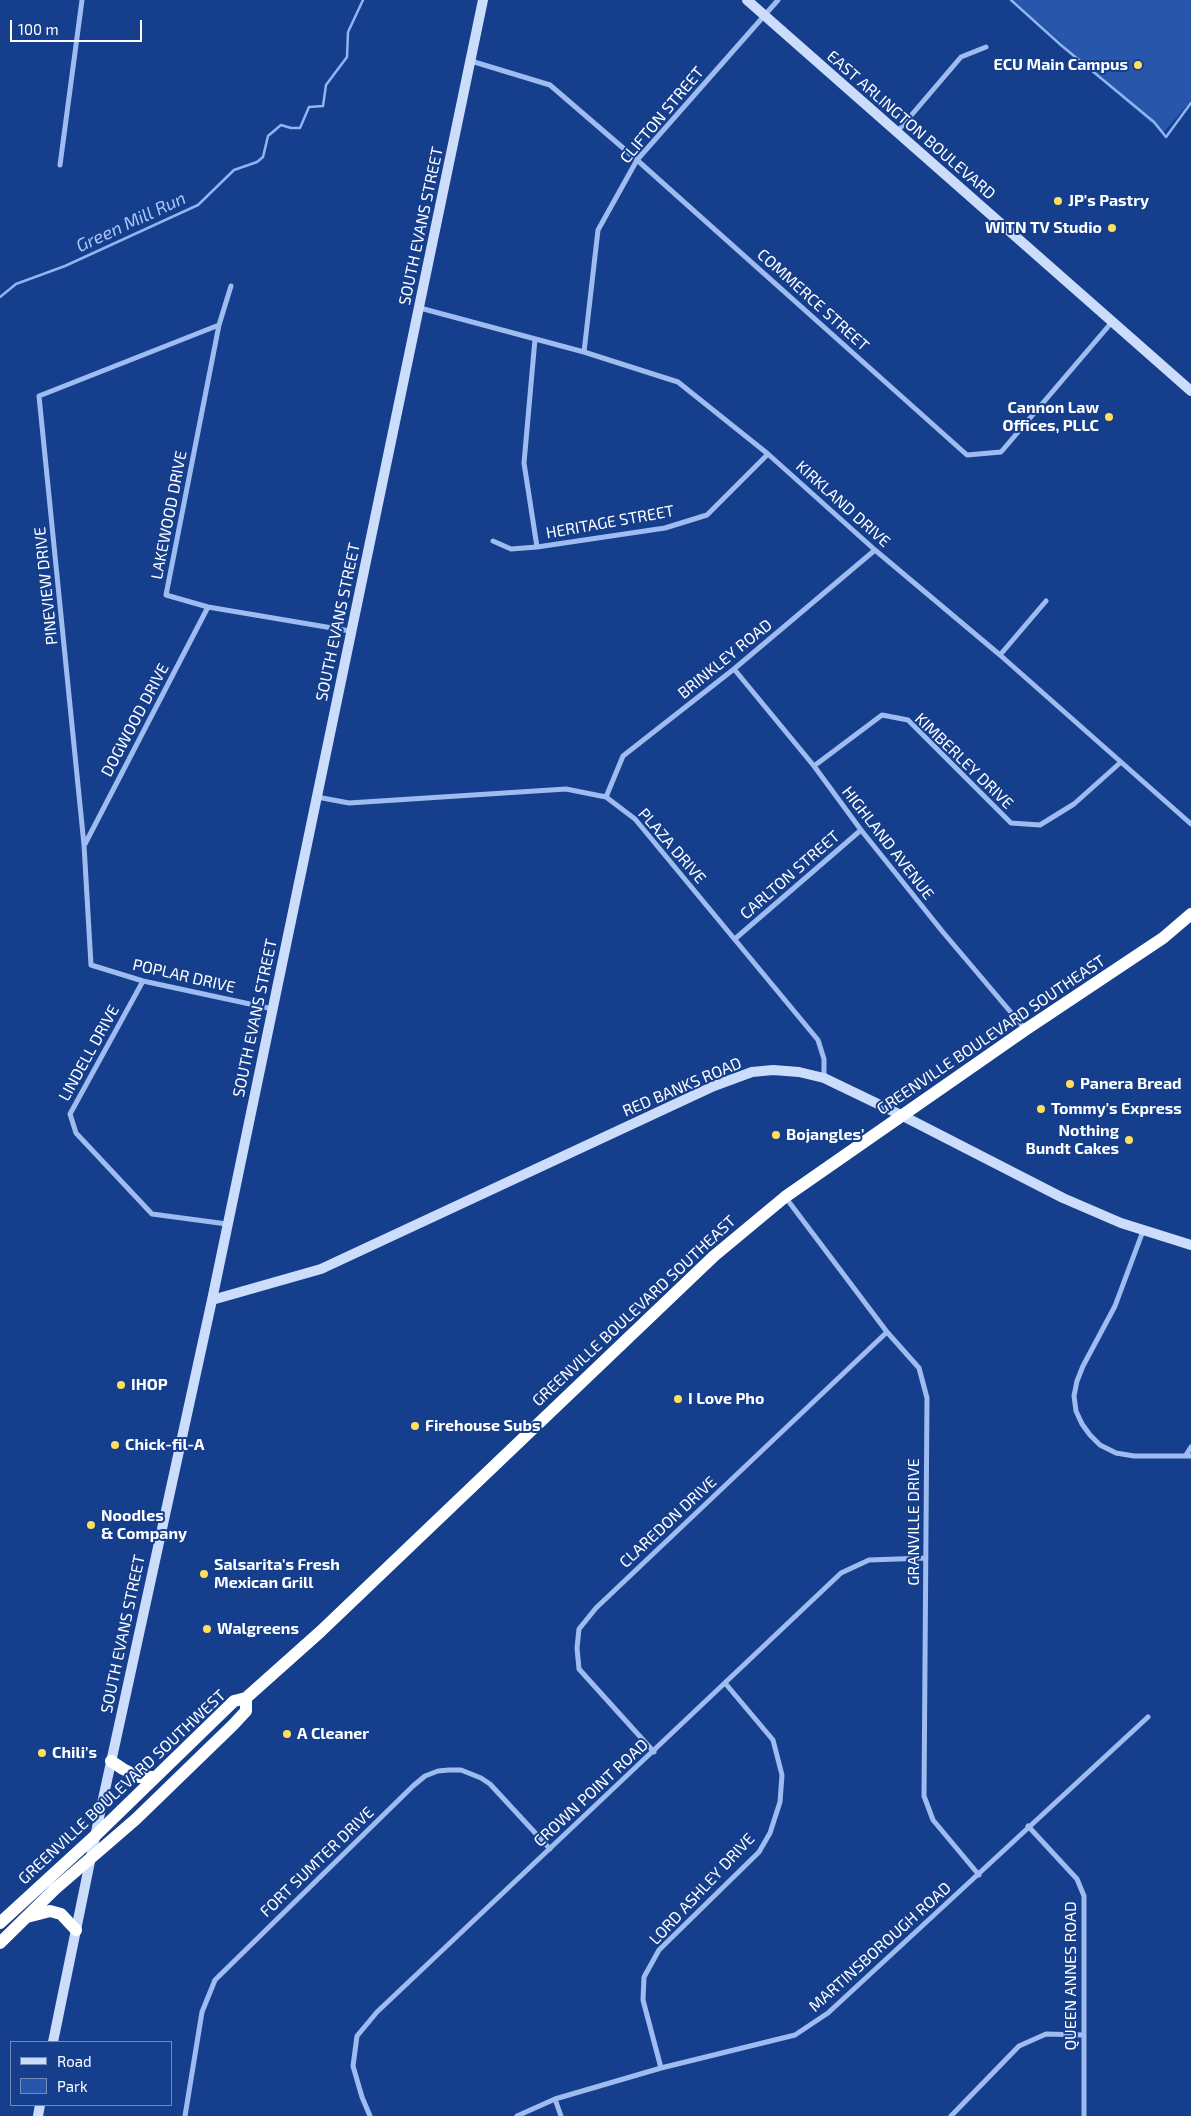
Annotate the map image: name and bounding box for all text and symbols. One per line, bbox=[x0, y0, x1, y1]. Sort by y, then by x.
scale bar bbox=[12, 10, 145, 42]
text: 100 m bbox=[18, 20, 59, 38]
street label: EAST ARLINGTON BOULEVARD bbox=[823, 47, 999, 203]
place label: ECU Main Campus bbox=[994, 55, 1128, 75]
marker: ECU Main Campus bbox=[1132, 59, 1144, 71]
street label: CLIFTON STREET bbox=[616, 63, 708, 167]
street label: SOUTH EVANS STREET bbox=[395, 145, 447, 307]
water label: Green Mill Run bbox=[73, 187, 189, 257]
place label: JP's Pastry bbox=[1068, 191, 1149, 211]
marker: JP's Pastry bbox=[1052, 195, 1064, 207]
place label: WITN TV Studio bbox=[985, 218, 1102, 238]
marker: WITN TV Studio bbox=[1106, 222, 1118, 234]
street label: COMMERCE STREET bbox=[753, 245, 873, 355]
place label: Cannon Law Offices, PLLC bbox=[1003, 398, 1099, 436]
marker: Cannon Law Offices, PLLC bbox=[1103, 411, 1115, 423]
street label: LAKEWOOD DRIVE bbox=[147, 449, 191, 581]
street label: KIRKLAND DRIVE bbox=[792, 457, 894, 551]
street label: HERITAGE STREET bbox=[544, 501, 676, 543]
street label: PINEVIEW DRIVE bbox=[30, 526, 62, 646]
street label: SOUTH EVANS STREET bbox=[312, 541, 364, 703]
street label: BRINKLEY ROAD bbox=[674, 615, 776, 703]
street label: DOGWOOD DRIVE bbox=[97, 660, 173, 780]
street label: KIMBERLEY DRIVE bbox=[911, 709, 1017, 813]
street label: HIGHLAND AVENUE bbox=[838, 783, 938, 903]
street label: PLAZA DRIVE bbox=[634, 804, 710, 888]
street label: CARLTON STREET bbox=[736, 827, 844, 923]
street label: SOUTH EVANS STREET bbox=[229, 937, 281, 1099]
street label: GREENVILLE BOULEVARD SOUTHEAST bbox=[873, 951, 1109, 1119]
street label: POPLAR DRIVE bbox=[131, 955, 237, 997]
street label: LINDELL DRIVE bbox=[55, 1002, 123, 1104]
street label: RED BANKS ROAD bbox=[620, 1053, 744, 1121]
place label: Panera Bread bbox=[1080, 1074, 1182, 1094]
marker: Panera Bread bbox=[1064, 1078, 1076, 1090]
place label: Tommy's Express bbox=[1051, 1099, 1182, 1119]
marker: Tommy's Express bbox=[1035, 1103, 1047, 1115]
place label: Nothing Bundt Cakes bbox=[1025, 1121, 1119, 1159]
place label: Bojangles' bbox=[786, 1125, 864, 1145]
marker: Bojangles' bbox=[770, 1129, 782, 1141]
marker: Nothing Bundt Cakes bbox=[1123, 1134, 1135, 1146]
street label: GREENVILLE BOULEVARD SOUTHEAST bbox=[528, 1211, 740, 1411]
place label: IHOP bbox=[131, 1375, 168, 1395]
marker: IHOP bbox=[115, 1379, 127, 1391]
place label: I Love Pho bbox=[688, 1389, 764, 1409]
marker: I Love Pho bbox=[672, 1393, 684, 1405]
place label: Firehouse Subs bbox=[425, 1416, 540, 1436]
marker: Firehouse Subs bbox=[409, 1420, 421, 1432]
place label: Chick-fil-A bbox=[125, 1435, 204, 1455]
marker: Chick-fil-A bbox=[109, 1439, 121, 1451]
street label: GRANVILLE DRIVE bbox=[904, 1458, 924, 1586]
street label: CLAREDON DRIVE bbox=[615, 1472, 721, 1572]
place label: Noodles & Company bbox=[101, 1506, 187, 1544]
marker: Noodles & Company bbox=[85, 1519, 97, 1531]
street label: SOUTH EVANS STREET bbox=[97, 1553, 149, 1715]
place label: Salsarita's Fresh Mexican Grill bbox=[214, 1555, 340, 1593]
marker: Salsarita's Fresh Mexican Grill bbox=[198, 1568, 210, 1580]
place label: Walgreens bbox=[217, 1619, 299, 1639]
marker: Walgreens bbox=[201, 1623, 213, 1635]
street label: GREENVILLE BOULEVARD SOUTHWEST bbox=[14, 1686, 230, 1888]
place label: A Cleaner bbox=[297, 1724, 369, 1744]
marker: A Cleaner bbox=[281, 1728, 293, 1740]
street label: CROWN POINT ROAD bbox=[530, 1735, 652, 1851]
place label: Chili's bbox=[52, 1743, 97, 1763]
marker: Chili's bbox=[36, 1747, 48, 1759]
street label: FORT SUMTER DRIVE bbox=[256, 1803, 378, 1921]
street label: LORD ASHLEY DRIVE bbox=[645, 1829, 759, 1949]
street label: MARTINSBOROUGH ROAD bbox=[805, 1878, 955, 2016]
street label: QUEEN ANNES ROAD bbox=[1061, 1901, 1081, 2051]
legend bbox=[10, 2041, 172, 2106]
text: Road bbox=[57, 2052, 92, 2070]
text: Park bbox=[57, 2077, 88, 2095]

